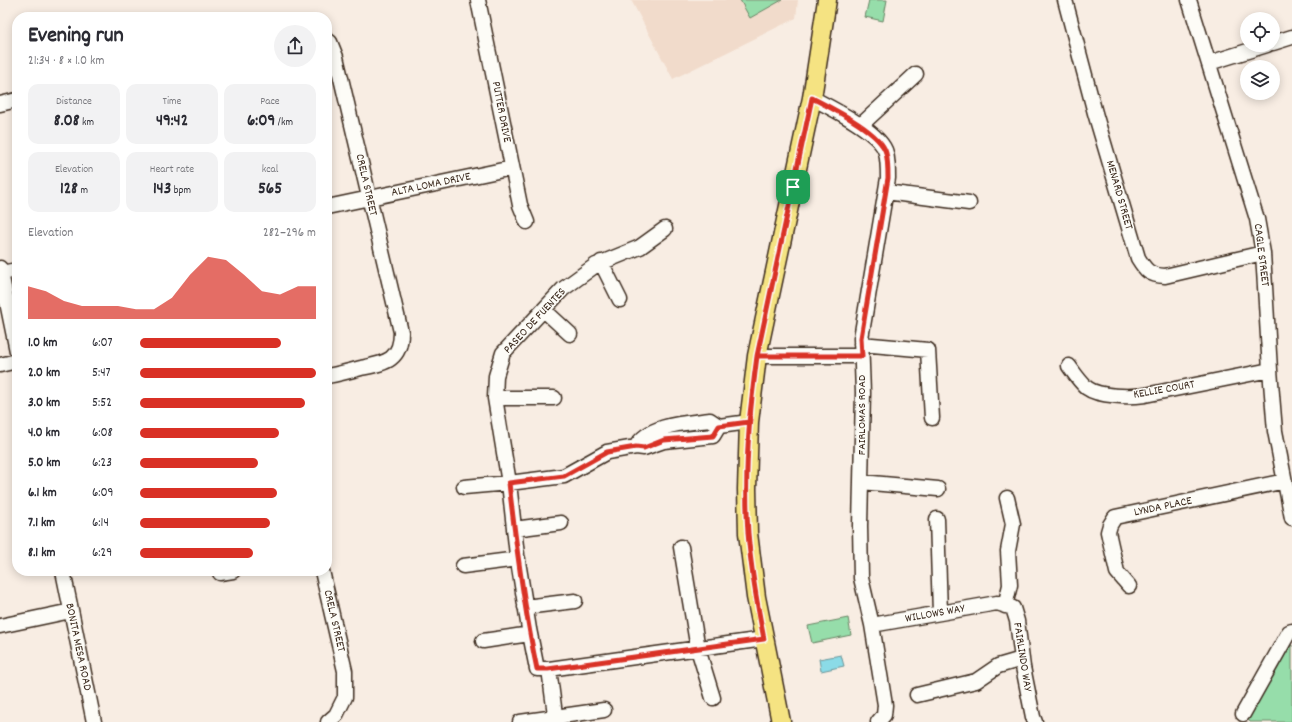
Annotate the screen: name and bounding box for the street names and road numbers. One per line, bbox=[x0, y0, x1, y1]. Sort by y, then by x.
street label: PUTTER DRIVE bbox=[487, 80, 515, 145]
street label: CRELA STREET bbox=[351, 152, 381, 218]
street label: MENARD STREET bbox=[1101, 158, 1137, 232]
street label: ALTA LOMA DRIVE bbox=[390, 168, 473, 202]
street label: CAGLE STREET bbox=[1249, 223, 1273, 288]
street label: PASEO DE FUENTES bbox=[500, 284, 570, 358]
street label: FAIRLOMAS ROAD bbox=[854, 375, 871, 455]
street label: KELLIE COURT bbox=[1132, 376, 1196, 404]
street label: LYNDA PLACE bbox=[1132, 492, 1194, 521]
street label: CRELA STREET bbox=[319, 588, 349, 654]
street label: WILLOWS WAY bbox=[904, 600, 967, 628]
street label: BONITA MESA ROAD bbox=[60, 602, 96, 692]
street label: FAIRLINDO WAY bbox=[1008, 621, 1036, 693]

